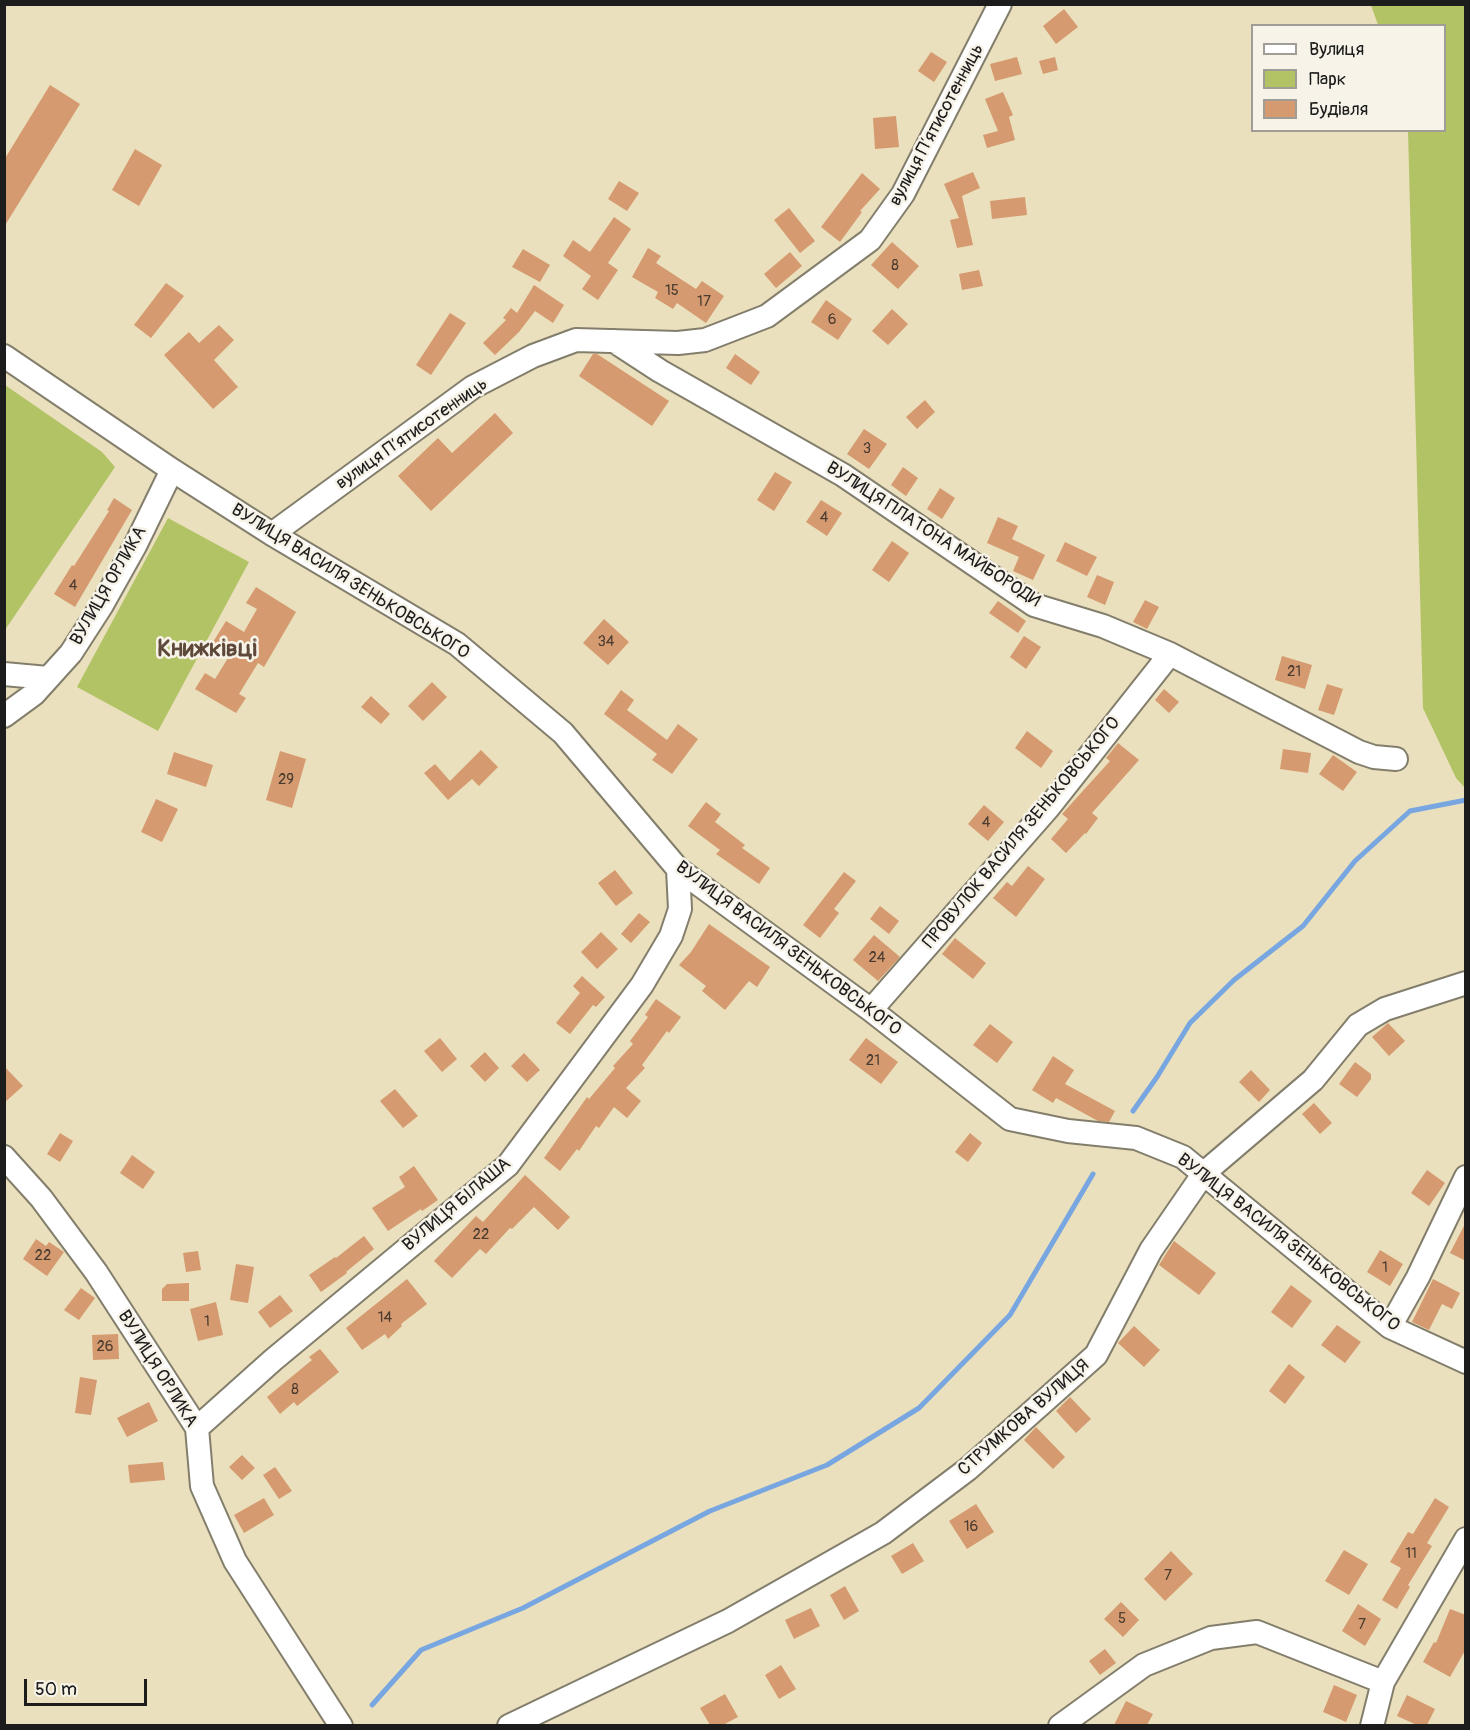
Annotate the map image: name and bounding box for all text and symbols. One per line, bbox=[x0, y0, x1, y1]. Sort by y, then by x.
legend bbox=[1251, 24, 1446, 132]
text: Вулиця bbox=[1309, 38, 1364, 61]
street label: вулиця Пʼятисотенниць bbox=[885, 40, 989, 210]
text: Парк bbox=[1309, 68, 1346, 91]
text: Будівля bbox=[1309, 98, 1368, 121]
house number: 8 bbox=[891, 257, 899, 275]
house number: 15 bbox=[665, 282, 679, 300]
house number: 17 bbox=[697, 293, 711, 311]
house number: 6 bbox=[828, 311, 836, 329]
street label: вулиця Пʼятисотенниць bbox=[332, 373, 492, 495]
house number: 3 bbox=[863, 440, 871, 458]
street label: ВУЛИЦЯ ПЛАТОНА МАЙБОРОДИ bbox=[822, 458, 1044, 612]
street label: ВУЛИЦЯ ВАСИЛЯ ЗЕНЬКОВСЬКОГО bbox=[227, 500, 473, 664]
house number: 4 bbox=[820, 509, 828, 527]
street label: ВУЛИЦЯ ОРЛИКА bbox=[66, 523, 152, 649]
house number: 4 bbox=[69, 577, 77, 595]
house number: 34 bbox=[597, 633, 615, 651]
district label: Книжківці bbox=[157, 636, 257, 664]
house number: 21 bbox=[1287, 663, 1301, 681]
street label: ПРОВУЛОК ВАСИЛЯ ЗЕНЬКОВСЬКОГО bbox=[919, 713, 1125, 953]
house number: 29 bbox=[278, 771, 294, 789]
house number: 4 bbox=[982, 814, 990, 832]
street label: ВУЛИЦЯ ВАСИЛЯ ЗЕНЬКОВСЬКОГО bbox=[671, 857, 905, 1041]
house number: 24 bbox=[868, 949, 886, 967]
house number: 21 bbox=[866, 1052, 880, 1070]
street label: ВУЛИЦЯ ВАСИЛЯ ЗЕНЬКОВСЬКОГО bbox=[1172, 1149, 1404, 1337]
street label: ВУЛИЦЯ БІЛАША bbox=[399, 1154, 515, 1256]
house number: 22 bbox=[473, 1226, 489, 1244]
house number: 22 bbox=[35, 1247, 51, 1265]
house number: 1 bbox=[1382, 1259, 1388, 1277]
street label: ВУЛИЦЯ ОРЛИКА bbox=[112, 1307, 202, 1431]
house number: 14 bbox=[378, 1309, 392, 1327]
house number: 1 bbox=[204, 1313, 210, 1331]
house number: 26 bbox=[96, 1338, 114, 1356]
street label: СТРУМКОВА ВУЛИЦЯ bbox=[954, 1355, 1094, 1481]
house number: 8 bbox=[291, 1381, 299, 1399]
house number: 16 bbox=[964, 1518, 978, 1536]
house number: 11 bbox=[1405, 1545, 1417, 1563]
house number: 7 bbox=[1164, 1567, 1172, 1585]
house number: 5 bbox=[1118, 1610, 1126, 1628]
house number: 7 bbox=[1358, 1616, 1366, 1634]
scale bar bbox=[27, 1667, 150, 1705]
text: 50 m bbox=[35, 1678, 77, 1701]

